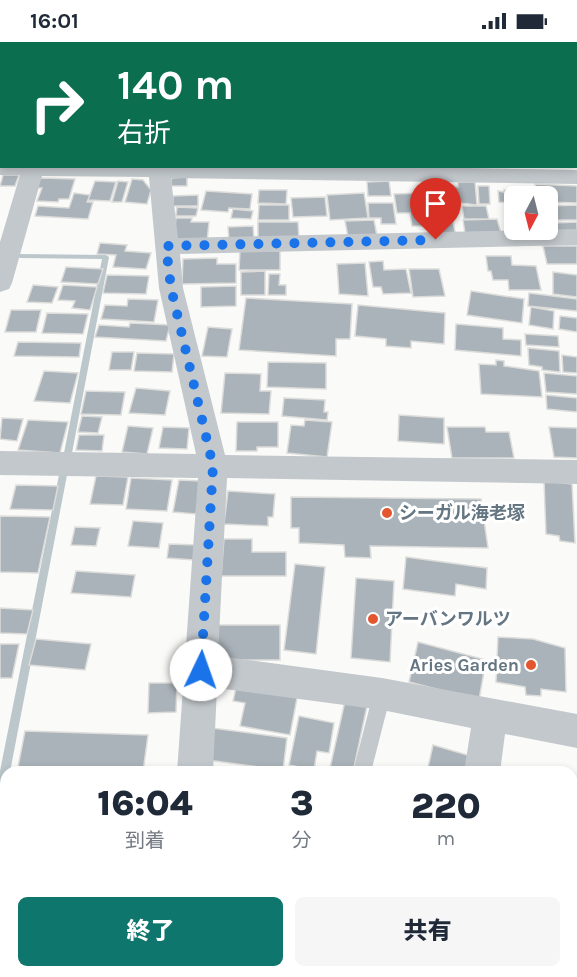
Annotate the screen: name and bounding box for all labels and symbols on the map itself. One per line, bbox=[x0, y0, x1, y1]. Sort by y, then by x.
pin bbox=[410, 178, 461, 240]
north arrow bbox=[504, 186, 558, 240]
place label: シーガル海老塚 bbox=[399, 502, 525, 524]
marker: シーガル海老塚 bbox=[380, 506, 394, 520]
place label: アーバンワルツ bbox=[385, 608, 511, 630]
marker: アーバンワルツ bbox=[366, 612, 380, 626]
position arrow bbox=[169, 638, 233, 702]
place label: Aries Garden bbox=[410, 654, 519, 676]
marker: Aries Garden bbox=[524, 658, 538, 672]

